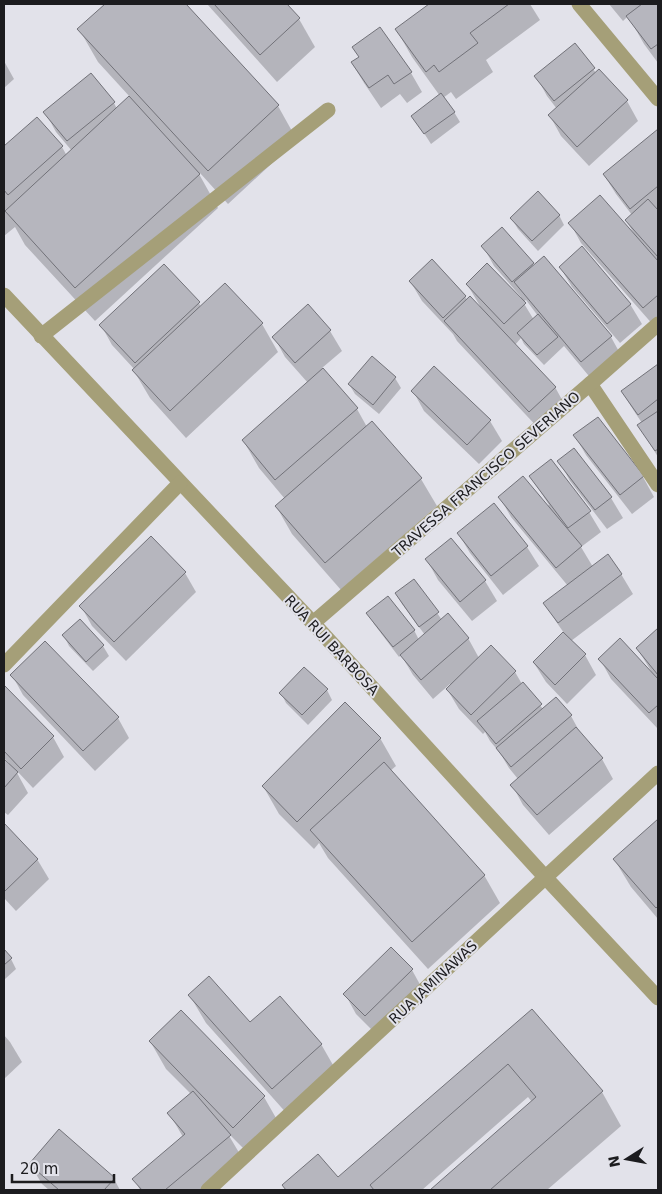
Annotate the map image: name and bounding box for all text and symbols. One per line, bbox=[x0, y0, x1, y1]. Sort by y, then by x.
street label: TRAVESSA FRANCISCO SEVERIANO bbox=[388, 388, 583, 560]
street label: RUA RUI BARBOSA bbox=[282, 592, 383, 699]
street label: RUA JAMINAWAS bbox=[386, 937, 480, 1027]
north arrow bbox=[602, 1134, 652, 1184]
scale bar bbox=[12, 1152, 115, 1184]
text: N bbox=[605, 1154, 623, 1169]
text: 20 m bbox=[20, 1160, 58, 1178]

